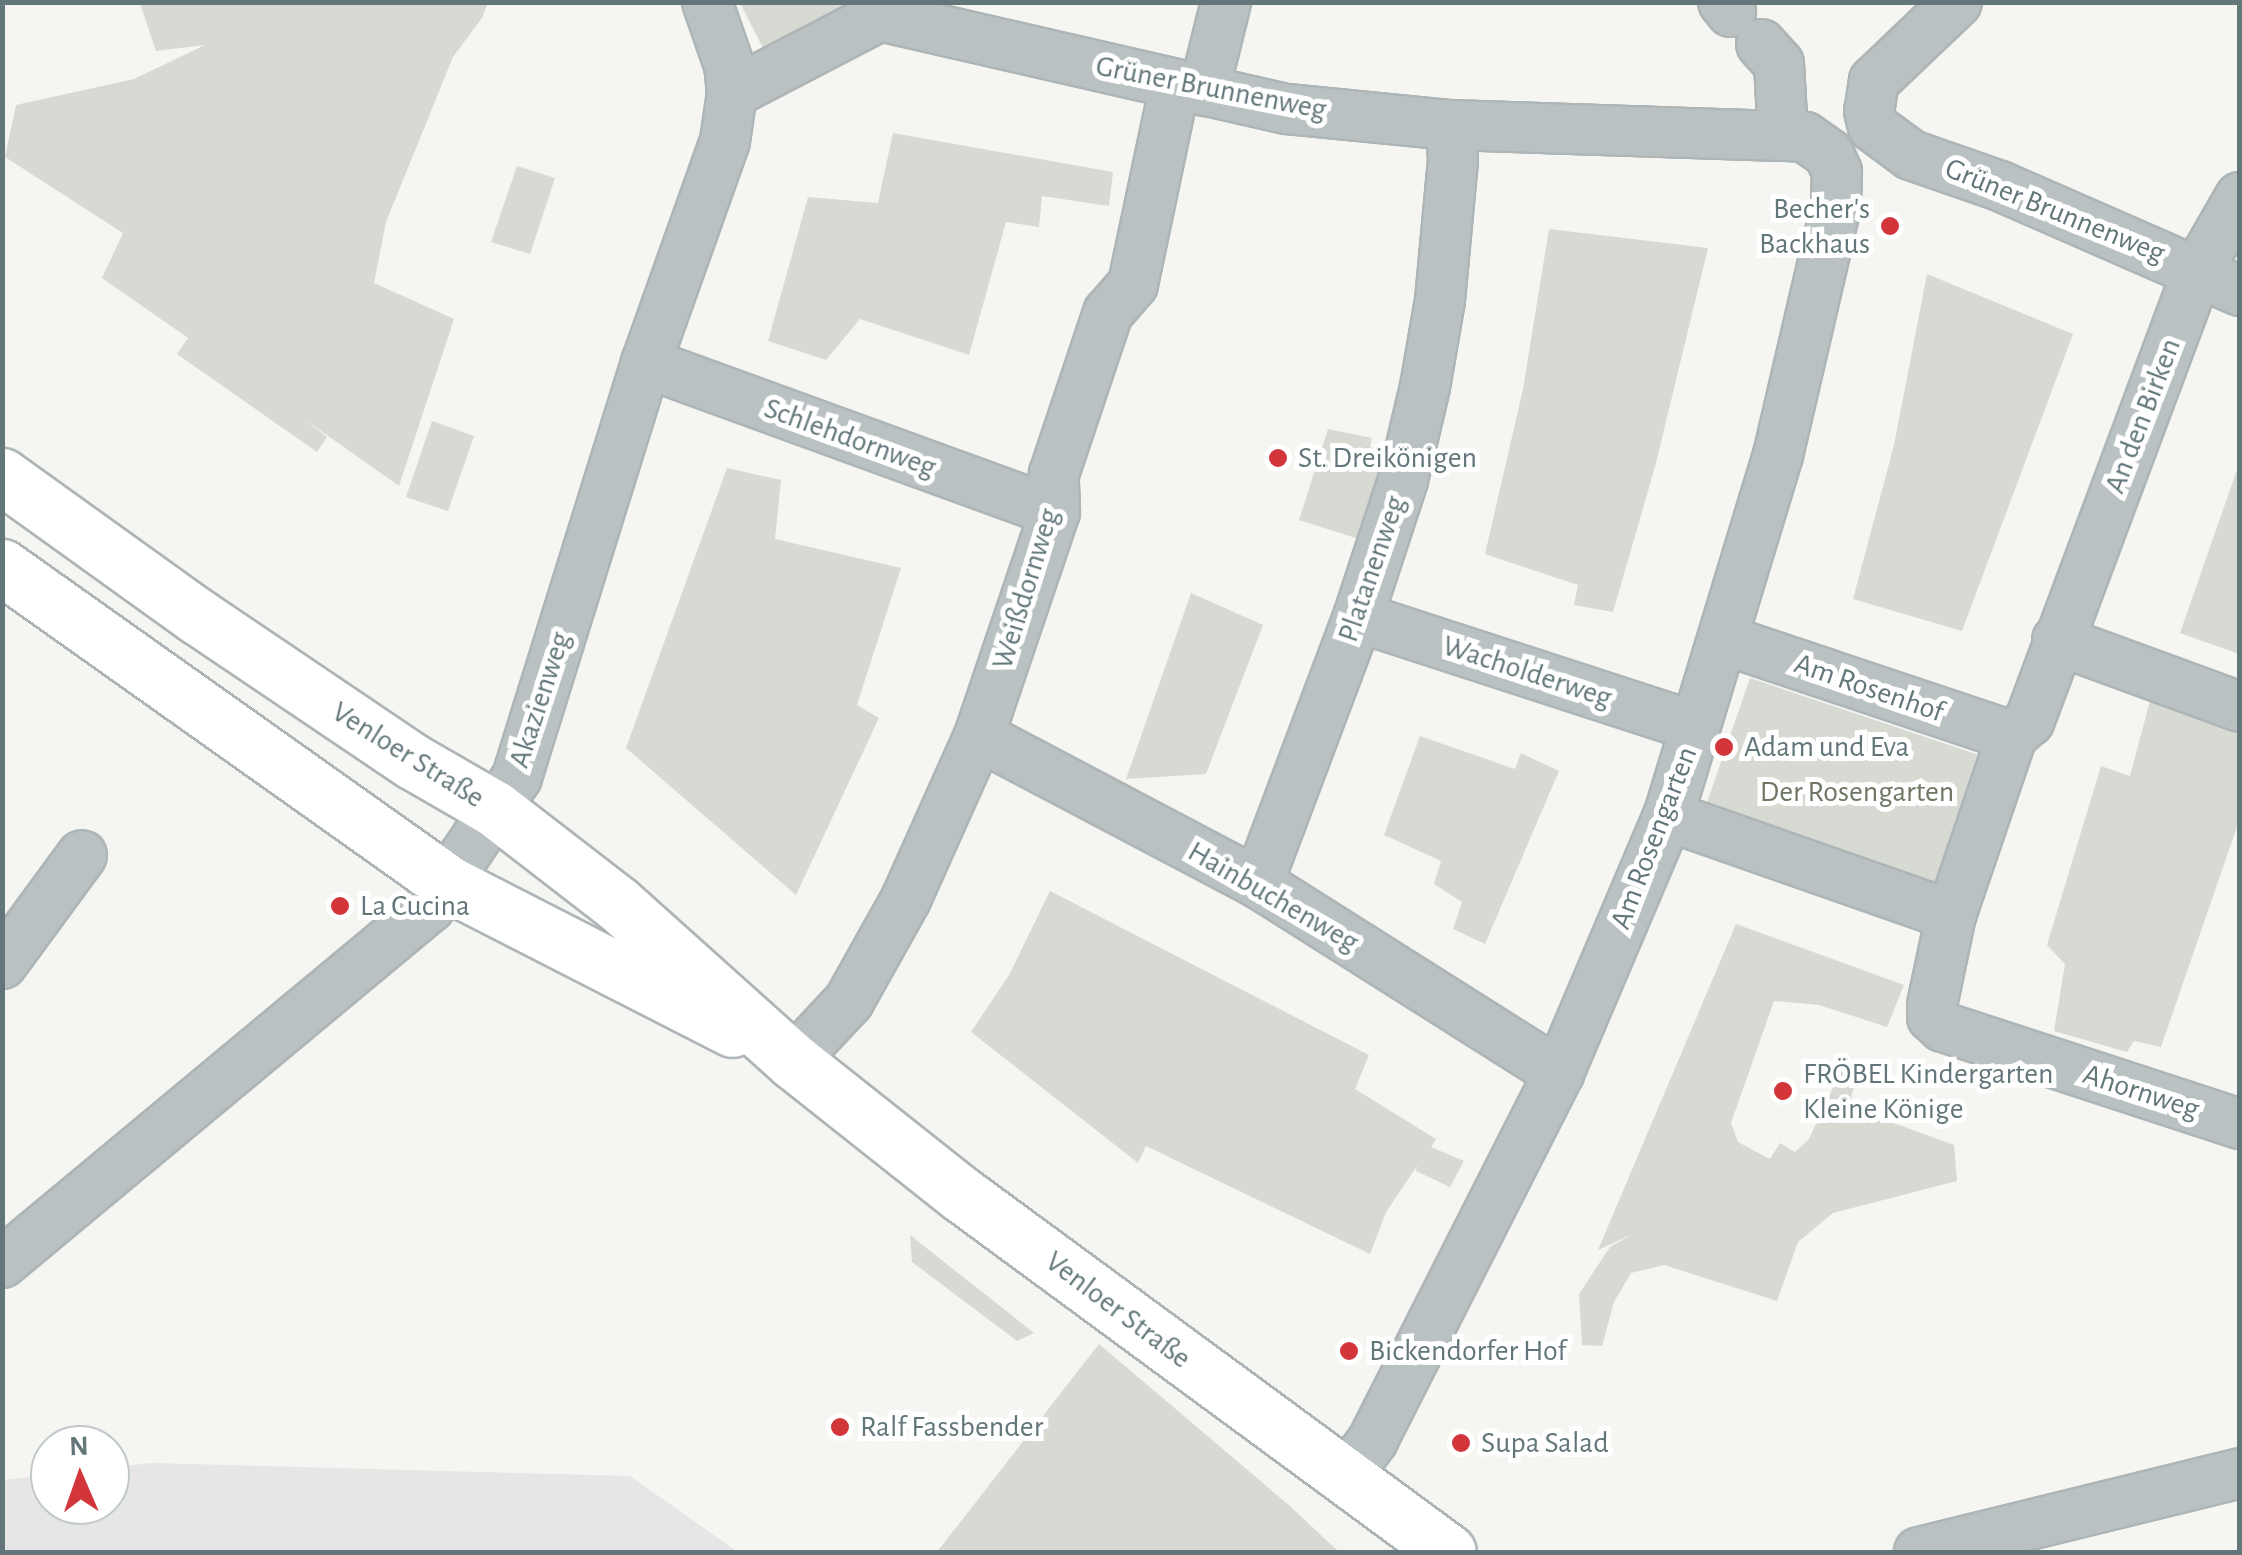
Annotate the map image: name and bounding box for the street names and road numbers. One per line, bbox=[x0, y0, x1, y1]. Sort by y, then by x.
street label: Grüner Brunnenweg bbox=[1093, 48, 1329, 128]
street label: Grüner Brunnenweg bbox=[1940, 151, 2170, 271]
street label: An den Birken bbox=[2097, 334, 2189, 498]
street label: Schlehdornweg bbox=[759, 390, 941, 486]
street label: Platanenweg bbox=[1330, 491, 1414, 647]
street label: Weißdornweg bbox=[985, 504, 1067, 674]
street label: Akazienweg bbox=[501, 628, 579, 772]
street label: Wacholderweg bbox=[1438, 628, 1616, 716]
street label: Am Rosenhof bbox=[1790, 646, 1948, 730]
street label: Venloer Straße bbox=[325, 694, 491, 816]
street label: Am Rosengarten bbox=[1603, 742, 1705, 934]
street label: Hainbuchenweg bbox=[1181, 834, 1365, 960]
street label: Ahornweg bbox=[2078, 1056, 2204, 1128]
street label: Venloer Straße bbox=[1038, 1244, 1198, 1376]

